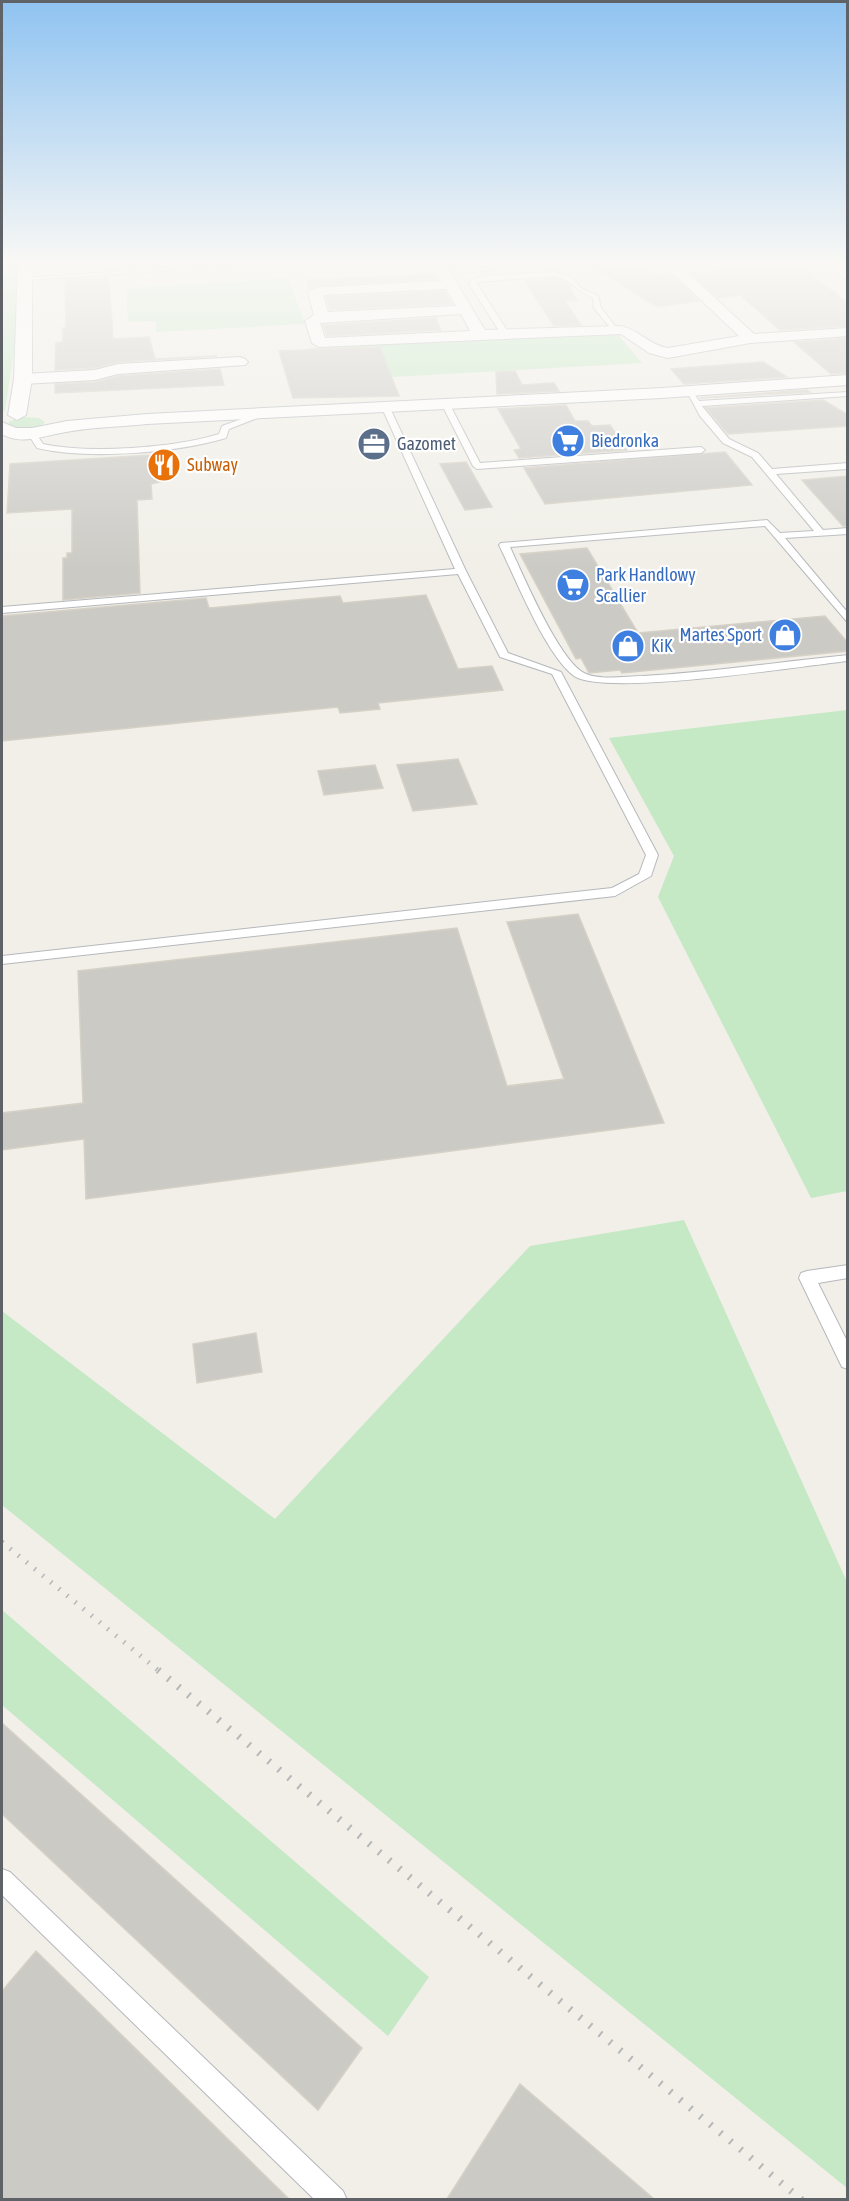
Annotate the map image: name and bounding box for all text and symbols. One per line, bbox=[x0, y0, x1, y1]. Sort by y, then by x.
supermarket icon: Biedronka bbox=[550, 423, 586, 459]
office icon: Gazomet bbox=[356, 426, 392, 462]
place label: Biedronka bbox=[591, 430, 659, 451]
place label: Gazomet bbox=[397, 433, 456, 454]
restaurant icon: Subway bbox=[146, 447, 182, 483]
place label: Subway bbox=[187, 454, 238, 475]
place label: Park Handlowy Scallier bbox=[596, 564, 696, 606]
supermarket icon: Park Handlowy Scallier bbox=[555, 567, 591, 603]
shop icon: Martes Sport bbox=[767, 617, 803, 653]
place label: Martes Sport bbox=[680, 624, 762, 645]
shop icon: KiK bbox=[610, 628, 646, 664]
place label: KiK bbox=[651, 635, 673, 656]

